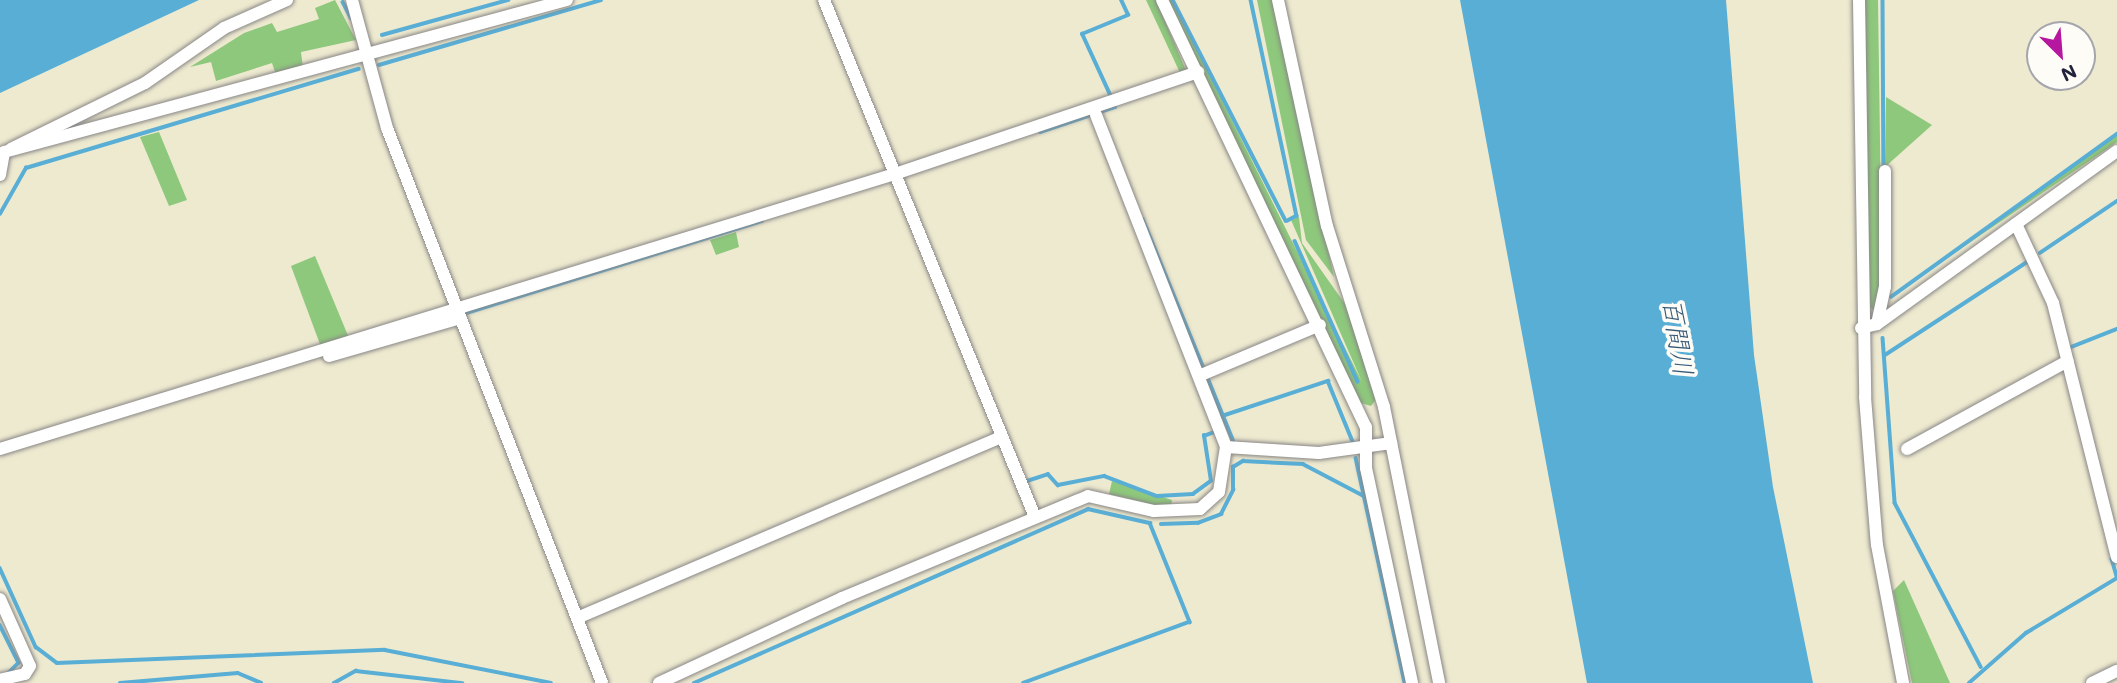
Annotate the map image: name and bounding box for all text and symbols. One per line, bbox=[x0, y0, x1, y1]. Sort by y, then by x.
north arrow bbox=[2026, 21, 2096, 91]
text: N bbox=[2057, 59, 2081, 88]
water label: 百間川 bbox=[1656, 296, 1700, 378]

